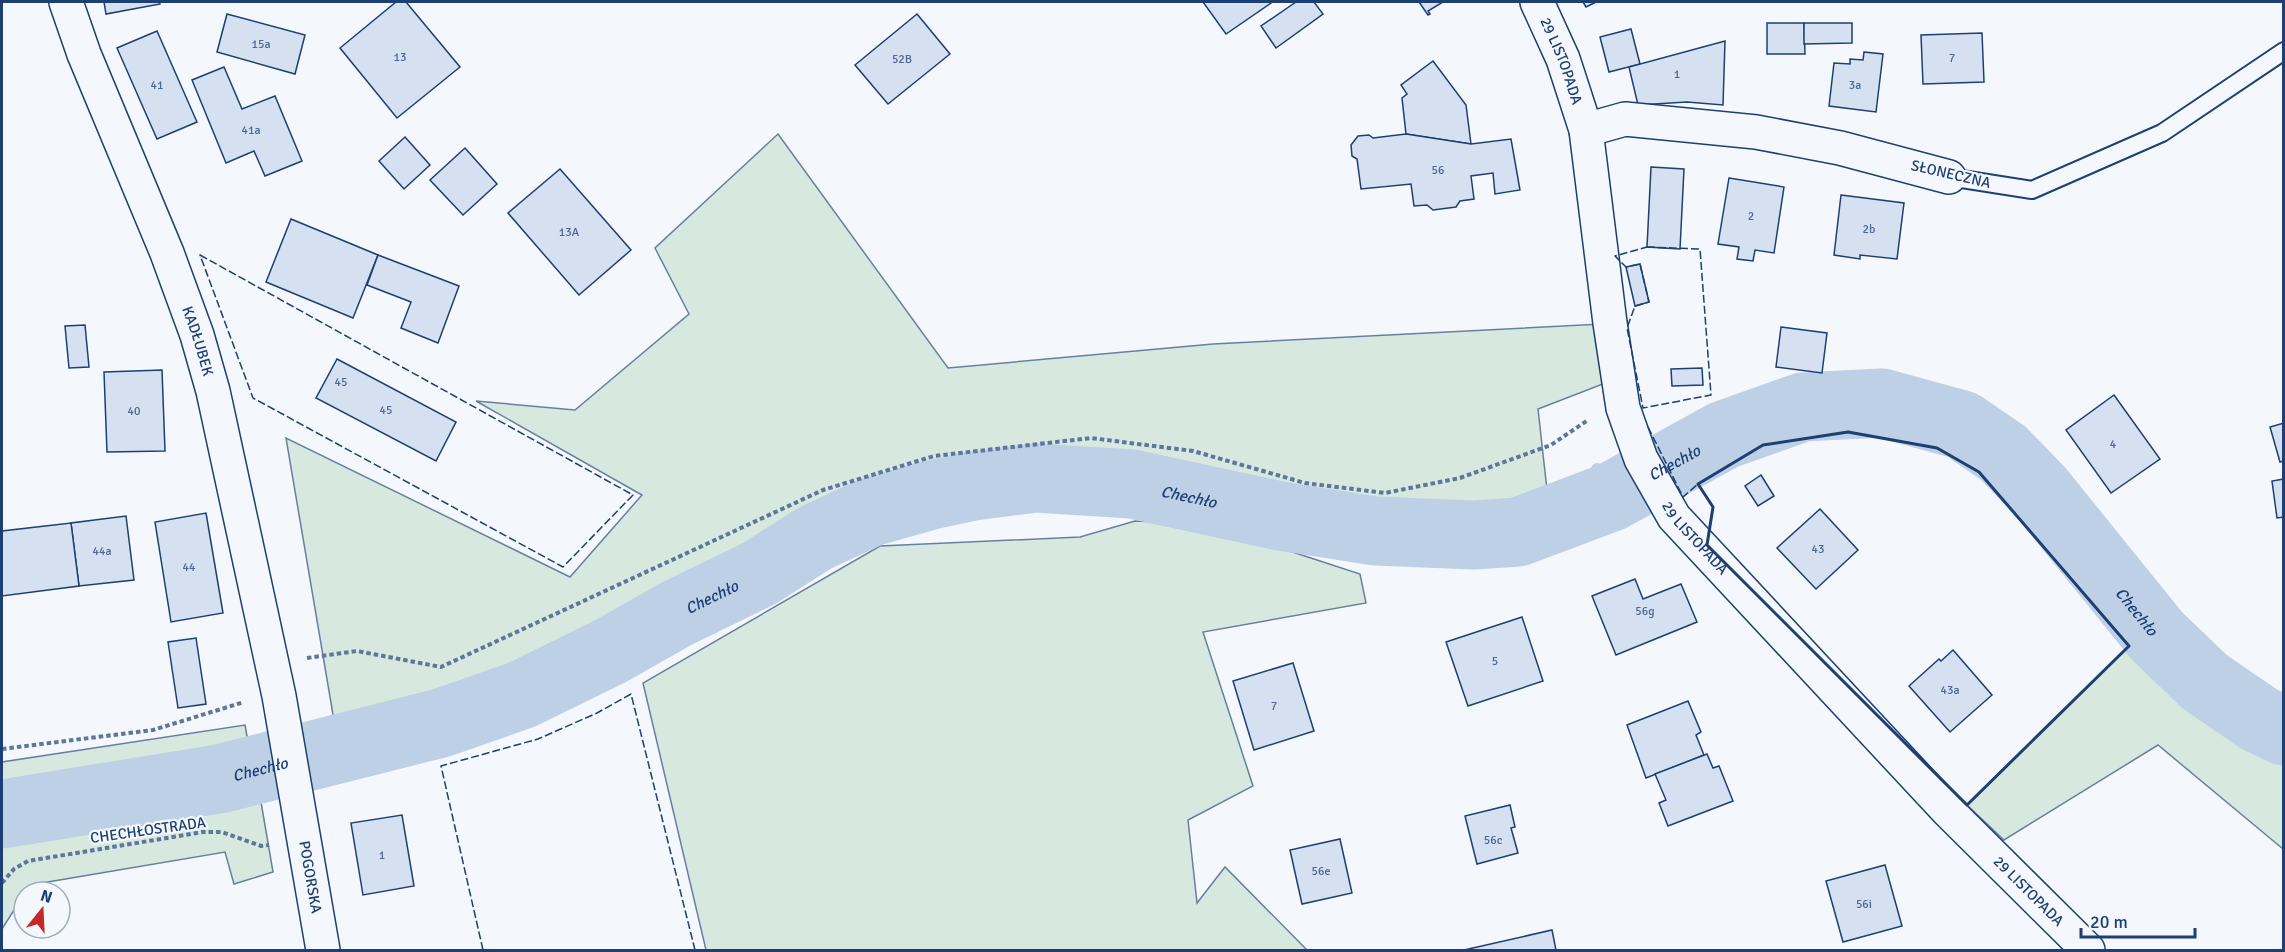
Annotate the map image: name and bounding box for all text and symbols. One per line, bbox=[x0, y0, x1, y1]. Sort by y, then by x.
street label: 29 LISTOPADA bbox=[1536, 15, 1586, 107]
house number: 15a bbox=[251, 37, 271, 52]
house number: 13 bbox=[394, 50, 406, 65]
house number: 7 bbox=[1949, 51, 1955, 66]
house number: 52B bbox=[892, 52, 912, 67]
house number: 1 bbox=[1674, 67, 1680, 82]
house number: 41 bbox=[151, 78, 163, 93]
house number: 3a bbox=[1849, 78, 1861, 93]
house number: 41a bbox=[241, 123, 261, 138]
street label: SŁONECZNA bbox=[1909, 156, 1993, 192]
house number: 56 bbox=[1432, 163, 1444, 178]
house number: 2 bbox=[1748, 209, 1754, 224]
house number: 2b bbox=[1863, 222, 1875, 237]
house number: 13A bbox=[559, 225, 580, 240]
street label: KADŁUBEK bbox=[178, 304, 217, 378]
house number: 45 bbox=[335, 375, 347, 390]
house number: 45 bbox=[380, 403, 392, 418]
house number: 40 bbox=[128, 404, 140, 419]
house number: 4 bbox=[2110, 437, 2117, 452]
water label: Chechło bbox=[1645, 441, 1705, 486]
water label: Chechło bbox=[1159, 482, 1219, 513]
street label: 29 LISTOPADA bbox=[1658, 498, 1732, 578]
house number: 43 bbox=[1812, 542, 1824, 557]
house number: 44a bbox=[92, 544, 112, 559]
house number: 44 bbox=[183, 560, 196, 575]
water label: Chechło bbox=[682, 576, 742, 619]
water label: Chechło bbox=[2111, 584, 2162, 641]
house number: 56g bbox=[1635, 604, 1655, 619]
house number: 5 bbox=[1492, 654, 1498, 669]
house number: 43a bbox=[1940, 683, 1960, 698]
house number: 7 bbox=[1271, 699, 1277, 714]
water label: Chechło bbox=[230, 753, 291, 786]
street label: CHECHŁOSTRADA bbox=[89, 813, 207, 847]
house number: 56c bbox=[1484, 833, 1503, 848]
street label: POGORSKA bbox=[295, 839, 325, 915]
house number: 1 bbox=[379, 848, 385, 863]
street label: 29 LISTOPADA bbox=[1990, 852, 2068, 930]
house number: 56e bbox=[1312, 864, 1330, 879]
north arrow bbox=[12, 880, 72, 940]
text: N bbox=[38, 885, 55, 908]
house number: 56i bbox=[1856, 897, 1872, 912]
scale bar bbox=[2081, 901, 2195, 939]
text: 20 m bbox=[2090, 911, 2128, 933]

